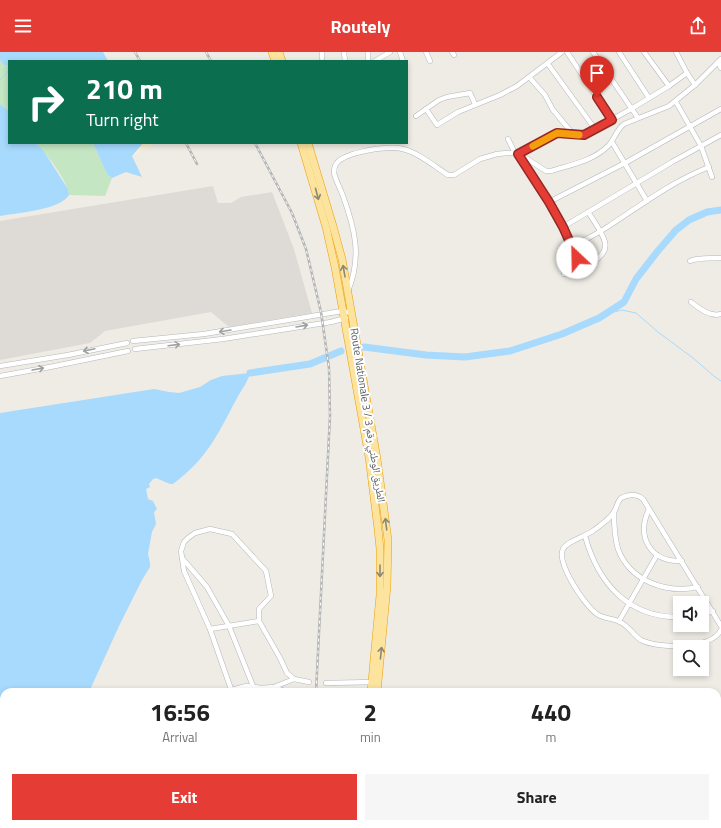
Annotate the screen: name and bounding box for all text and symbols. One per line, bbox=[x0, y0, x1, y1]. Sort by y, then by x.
text: Routely bbox=[330, 13, 391, 40]
icon: menu bbox=[12, 15, 34, 37]
icon: share bbox=[687, 15, 709, 37]
pin bbox=[580, 56, 614, 97]
icon: arrive bbox=[586, 62, 608, 84]
text: 210 m bbox=[86, 67, 163, 110]
icon: right bbox=[20, 76, 72, 128]
text: Turn right bbox=[86, 106, 159, 133]
one-way arrow bbox=[313, 187, 321, 200]
position arrow bbox=[556, 237, 598, 279]
one-way arrow bbox=[340, 265, 348, 278]
one-way arrow bbox=[295, 322, 308, 330]
one-way arrow bbox=[219, 327, 232, 335]
street label: Route Nationale 3 / الطريق الوطني رقم 3 bbox=[346, 327, 390, 503]
one-way arrow bbox=[167, 341, 180, 349]
one-way arrow bbox=[83, 346, 96, 354]
one-way arrow bbox=[32, 365, 45, 373]
one-way arrow bbox=[382, 518, 390, 531]
one-way arrow bbox=[376, 564, 384, 577]
map controls bbox=[673, 596, 709, 676]
button: sound bbox=[673, 596, 709, 632]
button: search bbox=[673, 640, 709, 676]
one-way arrow bbox=[378, 647, 385, 660]
text: 16:56 bbox=[150, 694, 210, 730]
text: 2 bbox=[364, 694, 377, 730]
text: 440 bbox=[531, 694, 571, 730]
text: Arrival bbox=[162, 727, 198, 747]
text: min bbox=[360, 727, 381, 747]
text: m bbox=[545, 727, 556, 747]
button: Exit bbox=[12, 774, 357, 820]
button: Share bbox=[365, 774, 709, 820]

